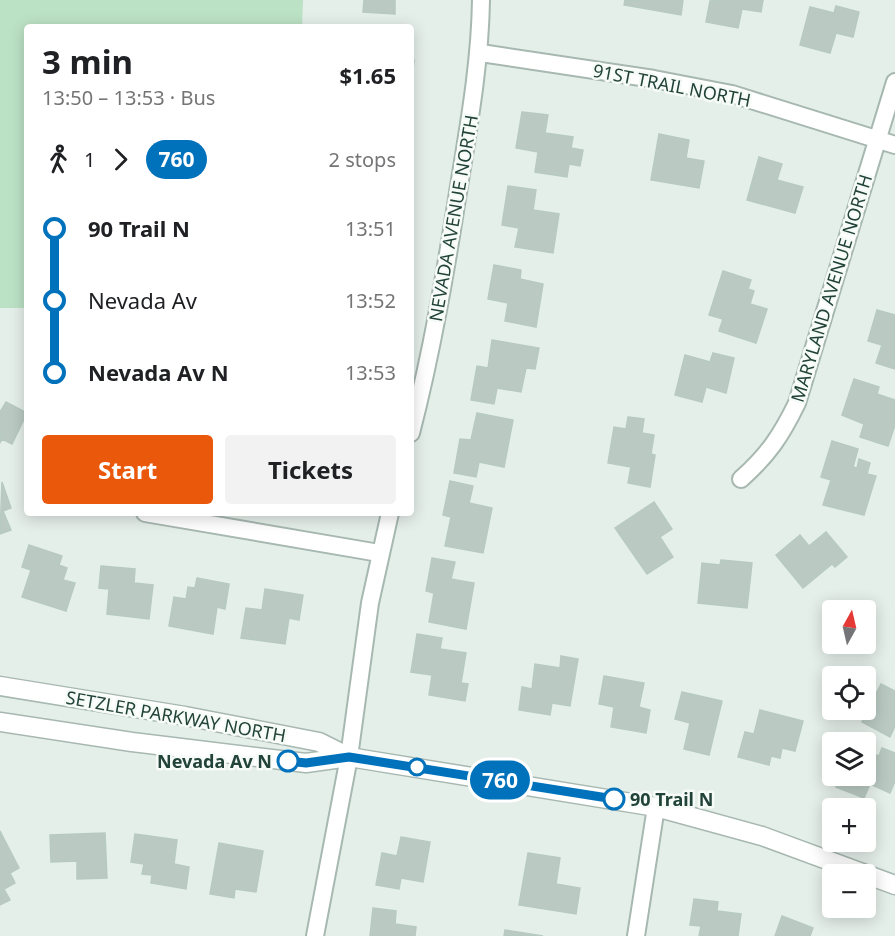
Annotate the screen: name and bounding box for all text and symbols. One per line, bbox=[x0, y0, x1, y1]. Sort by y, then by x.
text: 3 min bbox=[42, 39, 133, 84]
street label: 91ST TRAIL NORTH bbox=[591, 58, 753, 112]
text: $1.65 bbox=[339, 60, 396, 90]
text: 13:50 – 13:53 · Bus bbox=[42, 84, 215, 111]
street label: NEVADA AVENUE NORTH bbox=[423, 113, 483, 323]
icon: walk bbox=[42, 143, 75, 176]
icon: forward bbox=[104, 143, 137, 176]
text: 760 bbox=[158, 145, 195, 173]
text: 1 bbox=[84, 146, 95, 173]
text: 2 stops bbox=[329, 146, 396, 173]
street label: MARYLAND AVENUE NORTH bbox=[785, 171, 877, 405]
text: 90 Trail N bbox=[88, 213, 190, 243]
text: 13:51 bbox=[345, 215, 396, 242]
text: Nevada Av bbox=[88, 285, 197, 315]
text: 13:52 bbox=[345, 287, 396, 314]
text: Nevada Av N bbox=[88, 357, 229, 387]
text: 13:53 bbox=[345, 359, 396, 386]
button: Start bbox=[42, 435, 213, 504]
button: Tickets bbox=[225, 435, 396, 504]
north arrow bbox=[822, 600, 876, 654]
map controls bbox=[822, 600, 876, 918]
button: locate bbox=[822, 666, 876, 720]
street label: SETZLER PARKWAY NORTH bbox=[64, 685, 288, 747]
button: layers bbox=[822, 732, 876, 786]
place label: Nevada Av N bbox=[157, 749, 272, 773]
marker: Nevada Av N bbox=[277, 750, 299, 772]
unlabelled marker bbox=[408, 758, 426, 776]
line badge: 760 bbox=[466, 760, 534, 800]
text: 760 bbox=[482, 766, 518, 794]
place label: 90 Trail N bbox=[630, 787, 713, 811]
marker: 90 Trail N bbox=[603, 788, 625, 810]
button: + bbox=[822, 798, 876, 852]
button: − bbox=[822, 864, 876, 918]

